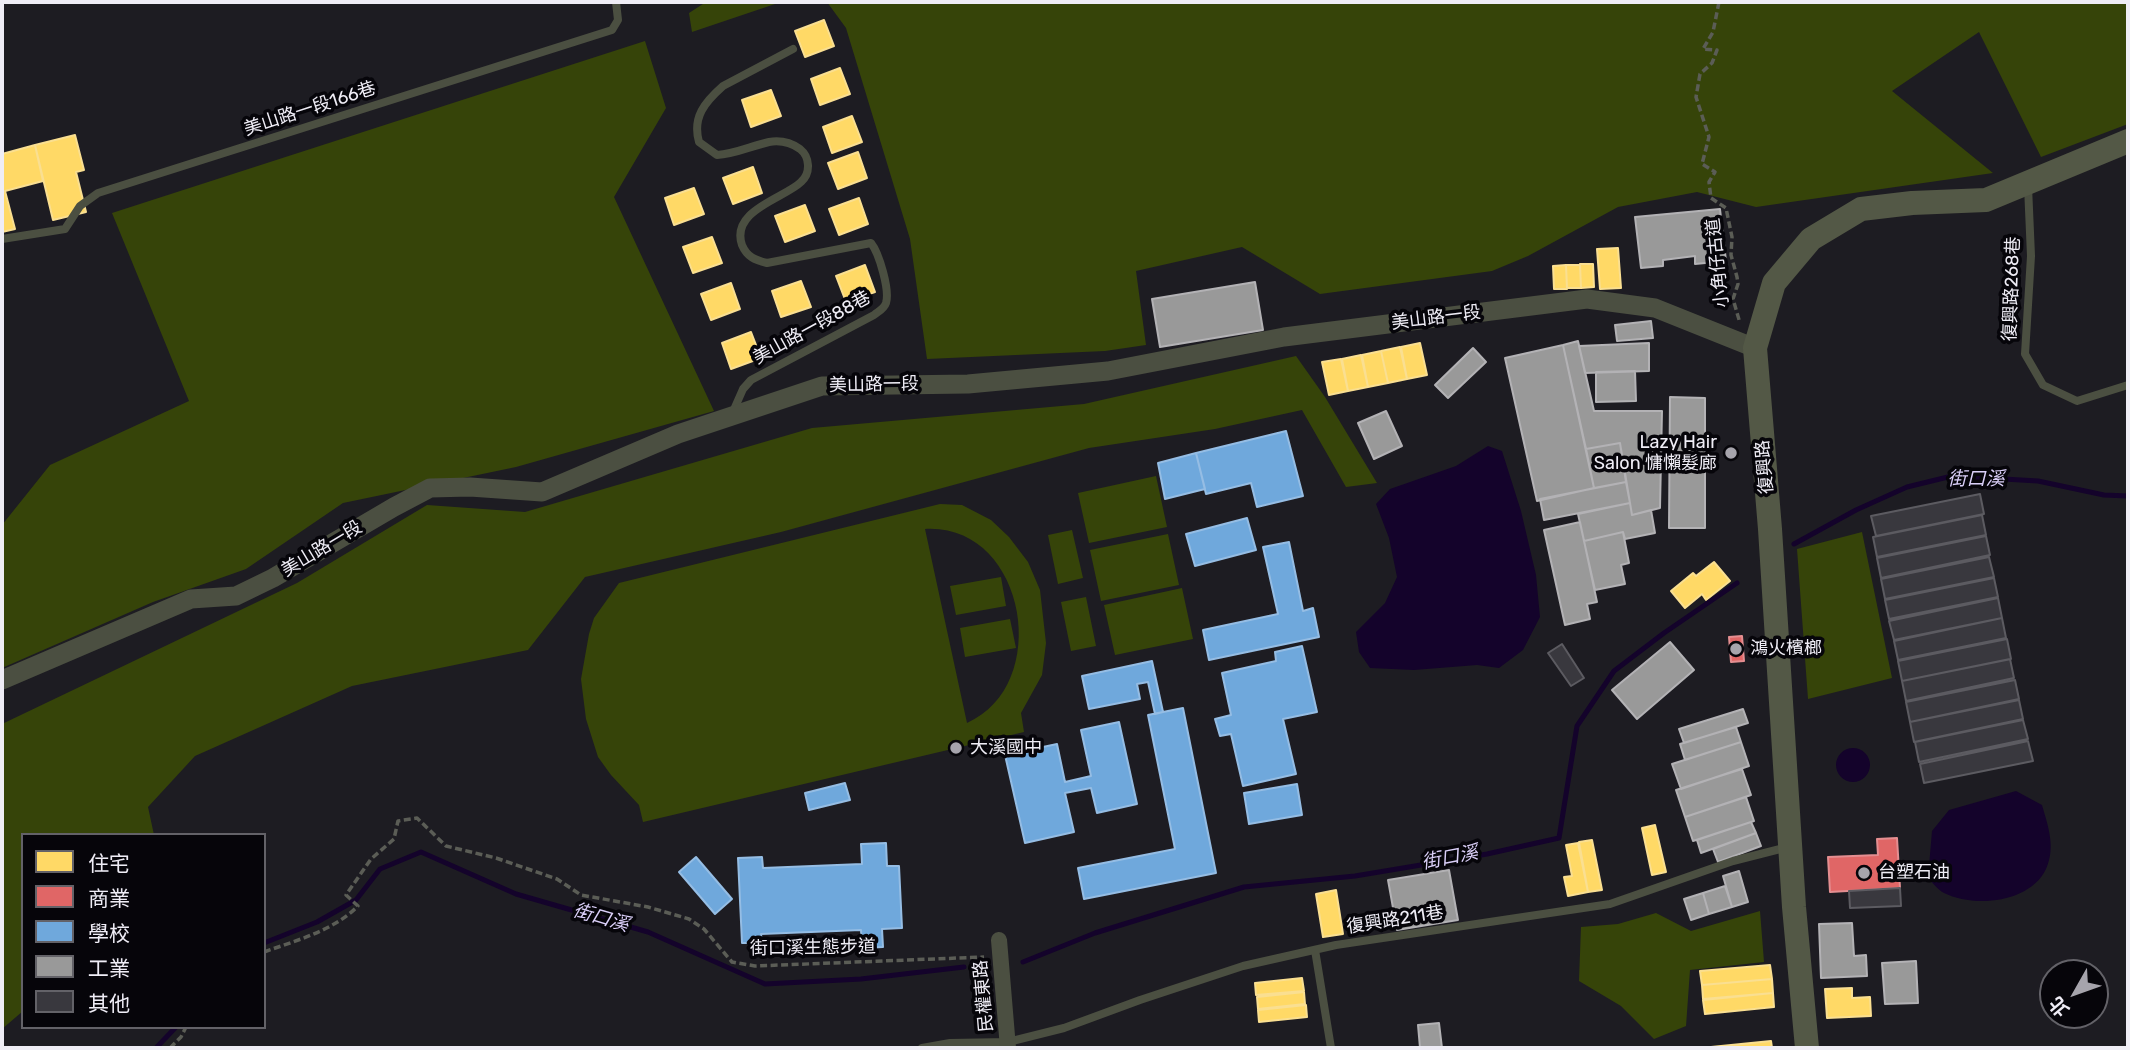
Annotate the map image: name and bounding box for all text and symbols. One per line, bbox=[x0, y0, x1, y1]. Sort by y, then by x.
street label: 美山路一段166巷 bbox=[241, 77, 379, 141]
street label: 小角仔古道 bbox=[1703, 217, 1733, 309]
street label: 復興路268巷 bbox=[1999, 236, 2025, 342]
street label: 美山路一段88巷 bbox=[750, 287, 874, 369]
street label: 美山路一段 bbox=[1390, 302, 1482, 334]
street label: 美山路一段 bbox=[829, 373, 919, 397]
place label: Lazy Hair Salon 慵懶髮廊 bbox=[1594, 432, 1717, 474]
street label: 復興路 bbox=[1752, 439, 1778, 495]
marker: Lazy Hair Salon 慵懶髮廊 bbox=[1723, 445, 1739, 461]
water label: 街口溪 bbox=[1948, 469, 2004, 491]
street label: 美山路一段 bbox=[278, 517, 366, 581]
place label: 鴻火檳榔 bbox=[1750, 638, 1822, 660]
marker: 鴻火檳榔 bbox=[1728, 641, 1744, 657]
place label: 大溪國中 bbox=[970, 737, 1042, 759]
marker: 大溪國中 bbox=[948, 740, 964, 756]
legend bbox=[21, 833, 266, 1029]
water label: 街口溪 bbox=[1420, 841, 1480, 875]
text: 住宅 bbox=[88, 851, 130, 876]
place label: 台塑石油 bbox=[1878, 862, 1950, 884]
marker: 台塑石油 bbox=[1856, 865, 1872, 881]
text: 商業 bbox=[88, 886, 130, 911]
water label: 街口溪 bbox=[570, 899, 632, 937]
street label: 復興路211巷 bbox=[1345, 902, 1445, 938]
text: 學校 bbox=[88, 921, 130, 946]
street label: 街口溪生態步道 bbox=[750, 936, 876, 960]
text: 工業 bbox=[88, 956, 130, 981]
street label: 民權東路 bbox=[970, 959, 998, 1033]
north arrow bbox=[2039, 959, 2109, 1029]
text: 其他 bbox=[88, 991, 130, 1016]
text: 北 bbox=[2044, 992, 2074, 1021]

